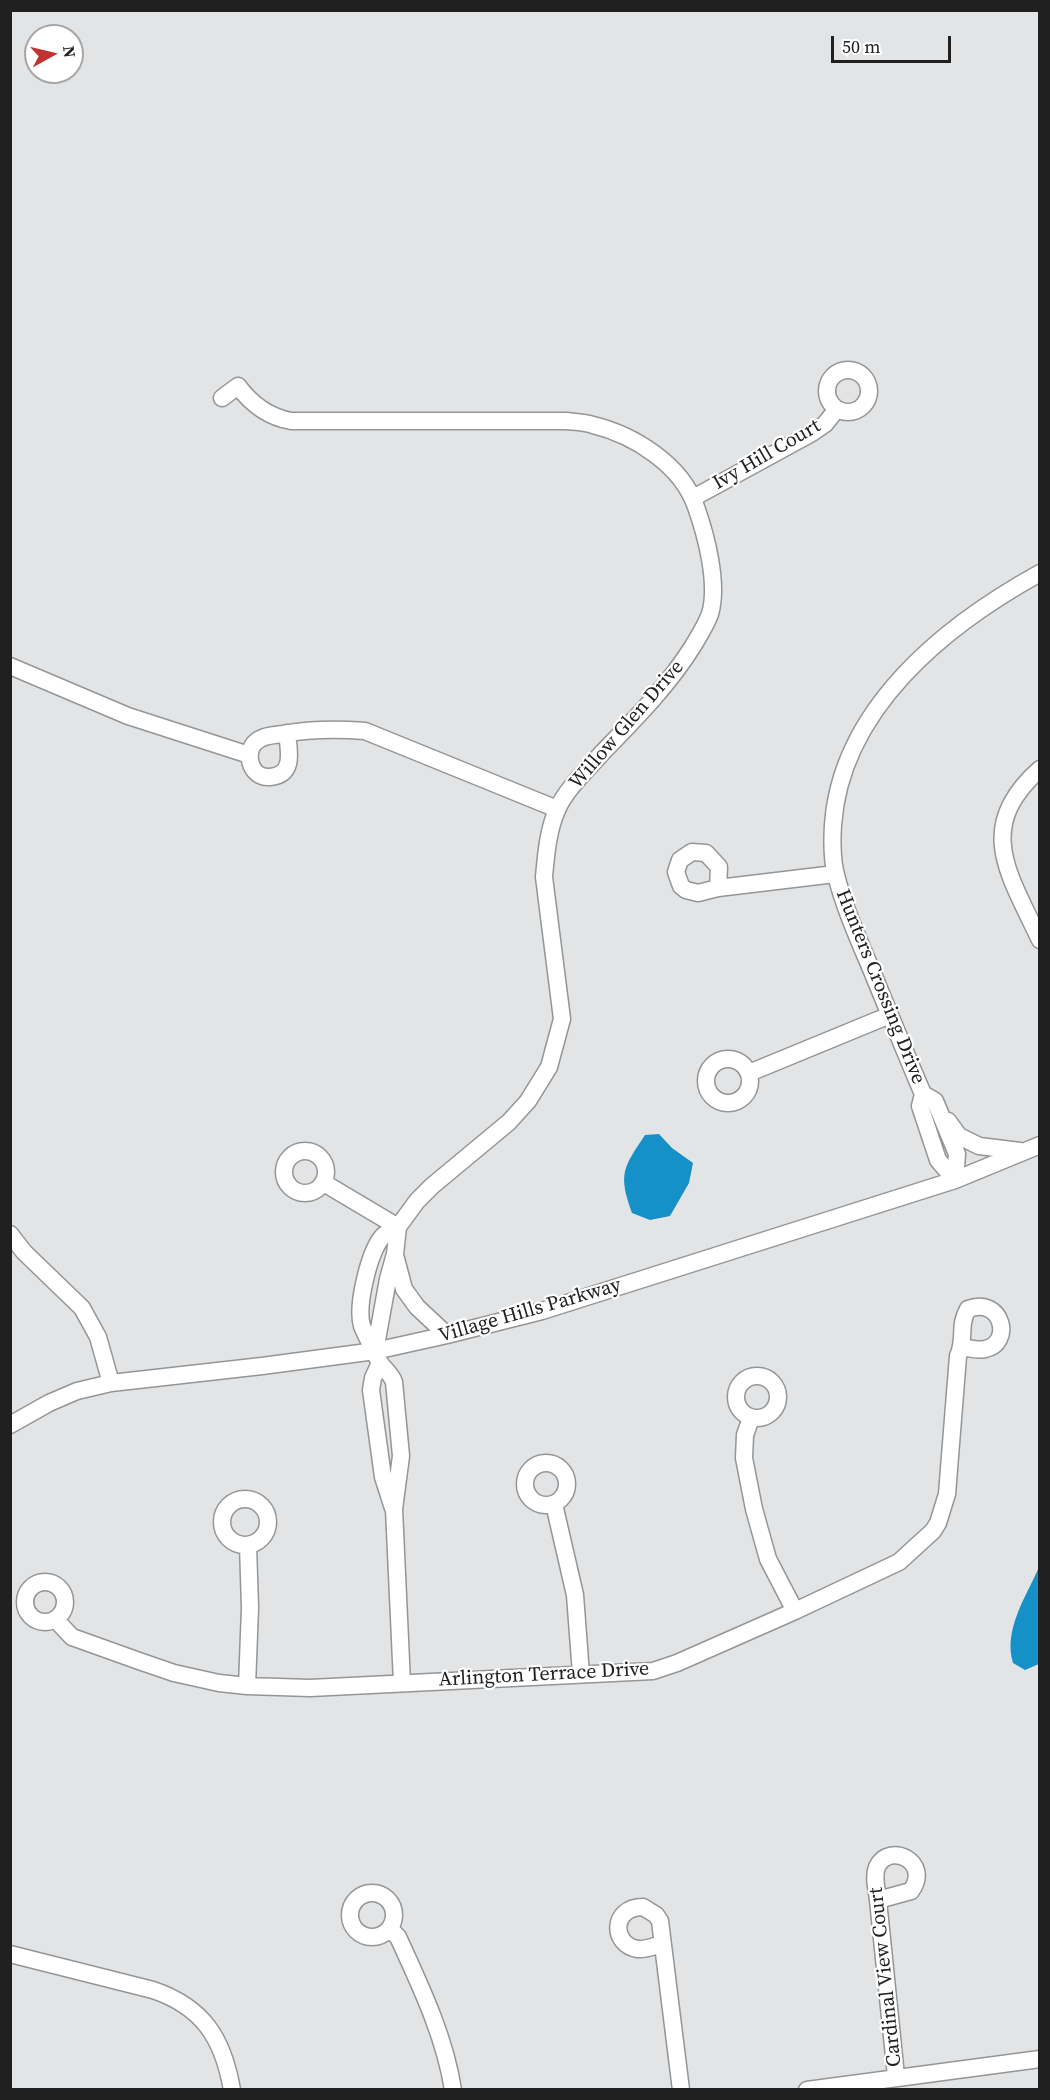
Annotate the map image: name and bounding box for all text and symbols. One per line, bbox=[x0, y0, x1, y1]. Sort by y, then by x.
north arrow bbox=[24, 24, 84, 84]
scale bar bbox=[834, 24, 954, 62]
text: 50 m bbox=[842, 34, 880, 59]
text: N bbox=[58, 44, 82, 59]
street label: Ivy Hill Court bbox=[709, 414, 825, 496]
street label: Willow Glen Drive bbox=[565, 656, 689, 794]
street label: Hunters Crossing Drive bbox=[830, 886, 930, 1088]
street label: Village Hills Parkway bbox=[436, 1273, 624, 1349]
street label: Arlington Terrace Drive bbox=[438, 1658, 650, 1692]
street label: Cardinal View Court bbox=[865, 1886, 907, 2068]

